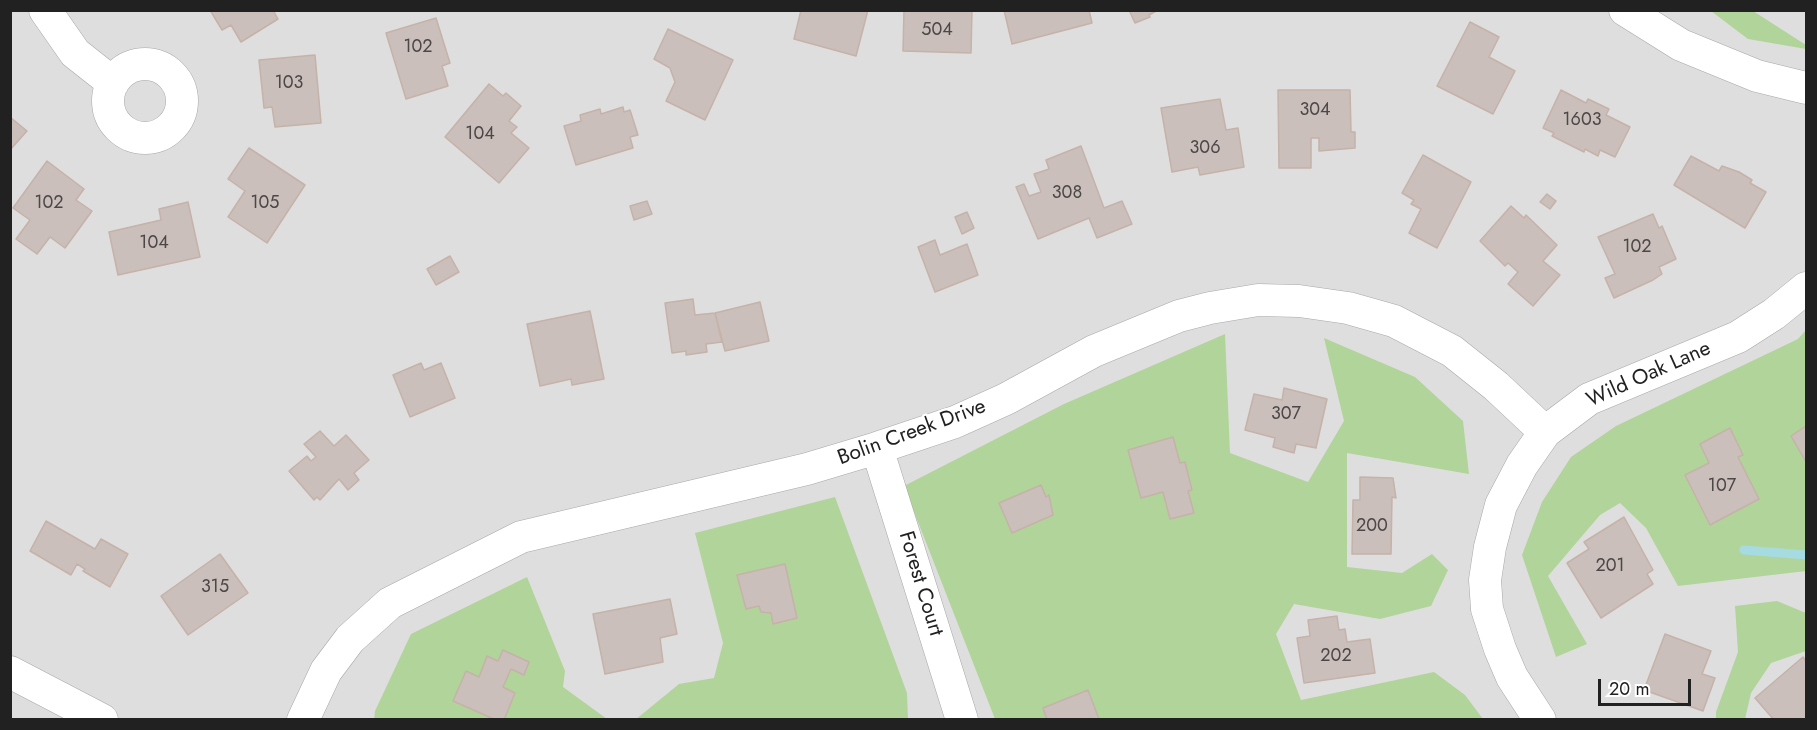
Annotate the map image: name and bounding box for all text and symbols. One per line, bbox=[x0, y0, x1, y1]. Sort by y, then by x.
house number: 504 bbox=[921, 20, 953, 42]
house number: 102 bbox=[403, 37, 433, 59]
house number: 103 bbox=[275, 73, 303, 95]
house number: 304 bbox=[1299, 100, 1331, 122]
house number: 1603 bbox=[1562, 110, 1602, 132]
house number: 104 bbox=[465, 124, 495, 146]
house number: 306 bbox=[1190, 138, 1220, 160]
house number: 308 bbox=[1052, 183, 1082, 205]
house number: 102 bbox=[34, 193, 64, 215]
house number: 105 bbox=[250, 193, 280, 215]
house number: 104 bbox=[139, 233, 169, 255]
house number: 102 bbox=[1622, 237, 1652, 259]
street label: Wild Oak Lane bbox=[1583, 336, 1715, 414]
street label: Bolin Creek Drive bbox=[834, 394, 990, 472]
house number: 307 bbox=[1271, 404, 1301, 426]
house number: 107 bbox=[1708, 476, 1736, 498]
house number: 200 bbox=[1356, 516, 1388, 538]
street label: Forest Court bbox=[892, 529, 948, 639]
house number: 201 bbox=[1595, 556, 1625, 578]
house number: 315 bbox=[201, 577, 229, 599]
house number: 202 bbox=[1320, 646, 1352, 668]
scale bar bbox=[1601, 667, 1694, 705]
text: 20 m bbox=[1609, 676, 1649, 702]

